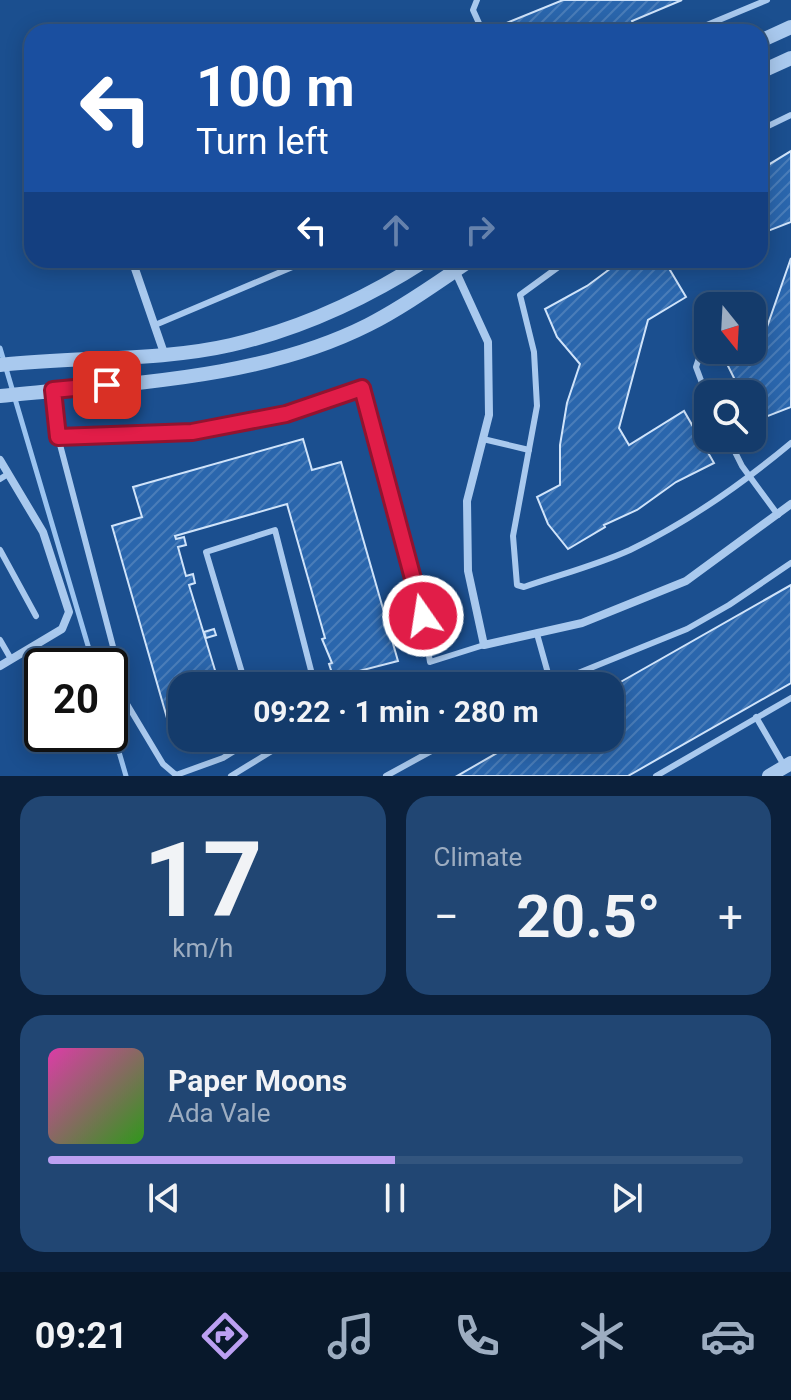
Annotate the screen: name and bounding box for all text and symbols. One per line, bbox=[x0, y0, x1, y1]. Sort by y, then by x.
text: 100 m bbox=[196, 54, 355, 120]
icon: left bbox=[64, 56, 168, 160]
text: Turn left bbox=[196, 121, 329, 163]
icon: left bbox=[290, 208, 334, 252]
icon: ahead bbox=[374, 208, 418, 252]
icon: right bbox=[458, 208, 502, 252]
north arrow bbox=[694, 292, 766, 364]
map controls bbox=[694, 292, 766, 452]
pin bbox=[73, 351, 141, 419]
icon: arrive bbox=[85, 363, 129, 407]
button: search bbox=[694, 380, 766, 452]
position arrow bbox=[381, 574, 465, 658]
speed limit sign: 20 bbox=[24, 648, 128, 752]
text: 09:22 · 1 min · 280 m bbox=[253, 694, 539, 729]
text: 17 bbox=[143, 820, 262, 941]
text: Climate bbox=[434, 842, 522, 872]
text: 20.5° bbox=[516, 881, 660, 952]
text: − bbox=[434, 891, 459, 943]
text: + bbox=[718, 891, 743, 943]
text: km/h bbox=[172, 933, 233, 963]
text: Paper Moons bbox=[168, 1063, 347, 1098]
text: Ada Vale bbox=[168, 1098, 270, 1128]
icon: previous bbox=[142, 1176, 186, 1220]
icon: pause bbox=[373, 1176, 417, 1220]
icon: next bbox=[605, 1176, 649, 1220]
icon: directions bbox=[197, 1308, 253, 1364]
icon: music bbox=[323, 1308, 379, 1364]
icon: phone bbox=[449, 1308, 505, 1364]
icon: climate bbox=[574, 1308, 630, 1364]
icon: car bbox=[700, 1308, 756, 1364]
text: 09:21 bbox=[35, 1315, 128, 1357]

